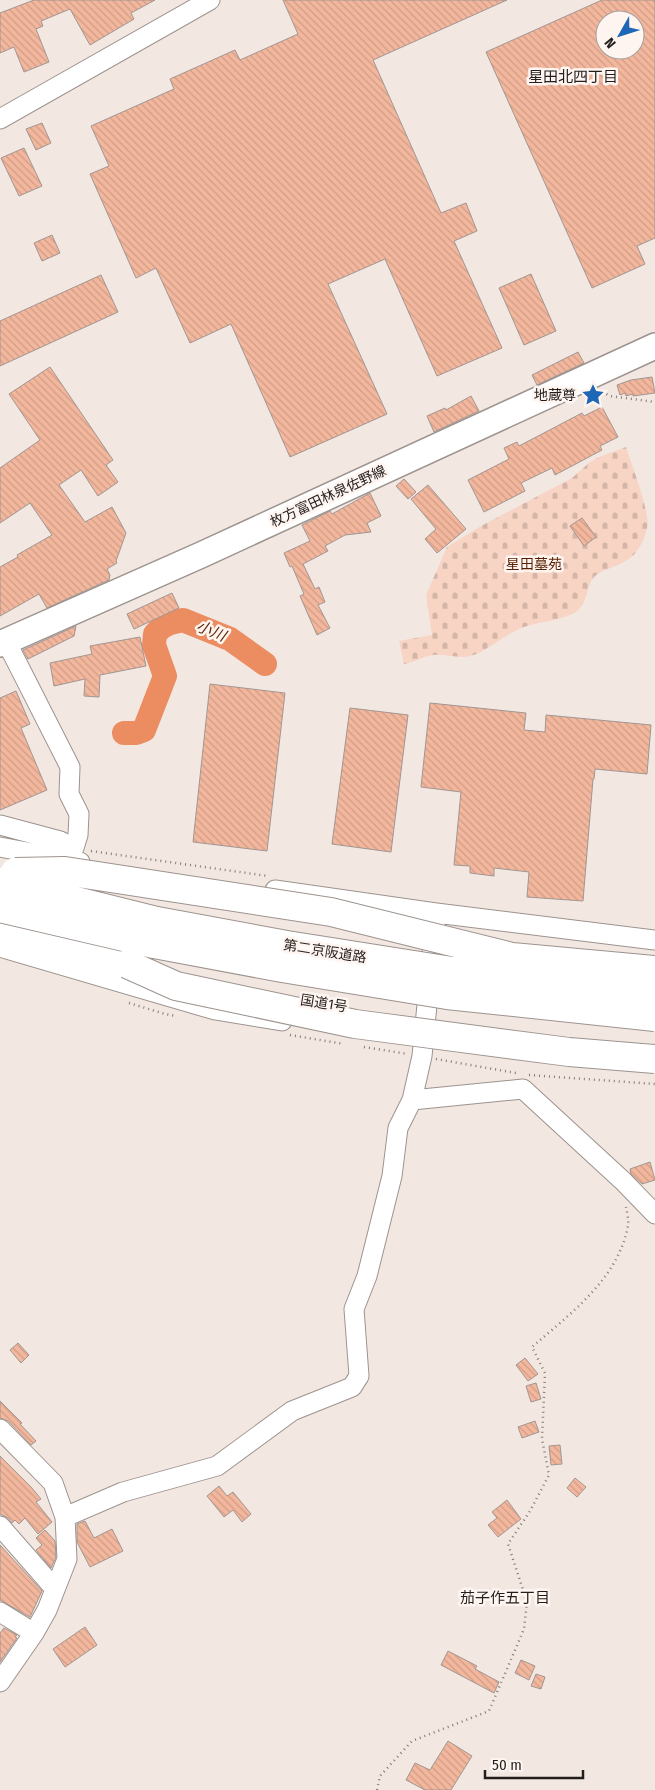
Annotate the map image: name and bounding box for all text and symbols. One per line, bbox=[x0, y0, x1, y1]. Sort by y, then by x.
north arrow bbox=[595, 10, 645, 60]
text: N bbox=[601, 34, 620, 51]
district label: 星田北四丁目 bbox=[528, 68, 618, 86]
place icon: 地蔵尊 bbox=[580, 382, 606, 408]
place label: 地蔵尊 bbox=[534, 387, 576, 404]
street label: 枚方富田林泉佐野線 bbox=[268, 462, 389, 531]
park label: 星田墓苑 bbox=[506, 556, 562, 573]
water label: 小川 bbox=[194, 617, 230, 646]
street label: 第二京阪道路 bbox=[282, 937, 368, 966]
street label: 国道1号 bbox=[299, 991, 349, 1016]
district label: 茄子作五丁目 bbox=[460, 1589, 550, 1607]
scale bar bbox=[485, 1748, 582, 1780]
text: 50 m bbox=[492, 1756, 522, 1774]

